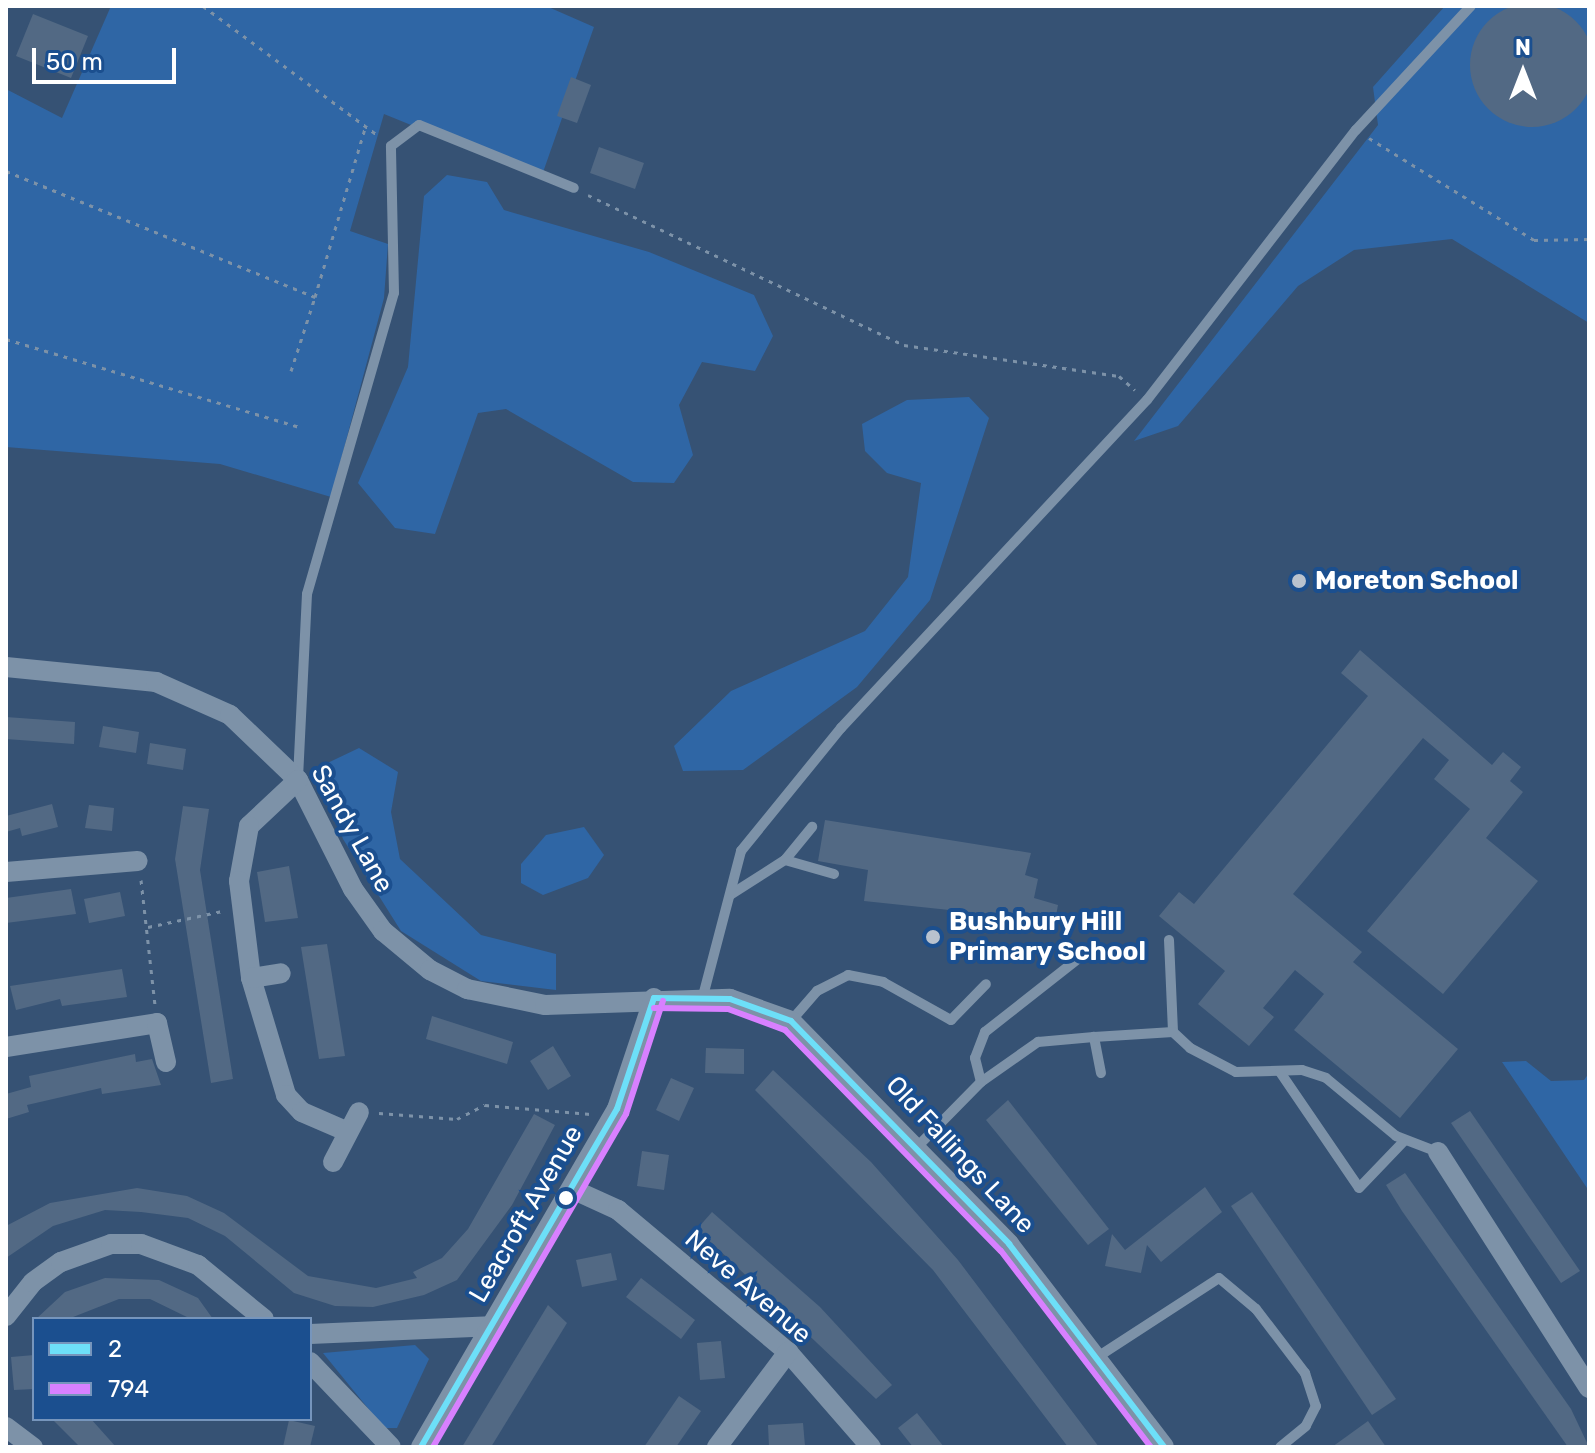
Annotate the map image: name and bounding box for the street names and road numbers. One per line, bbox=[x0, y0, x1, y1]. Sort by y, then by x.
street label: Sandy Lane bbox=[304, 759, 400, 899]
street label: Old Fallings Lane bbox=[879, 1070, 1041, 1240]
street label: Leacroft Avenue bbox=[463, 1120, 589, 1308]
street label: Neve Avenue bbox=[678, 1223, 818, 1351]

